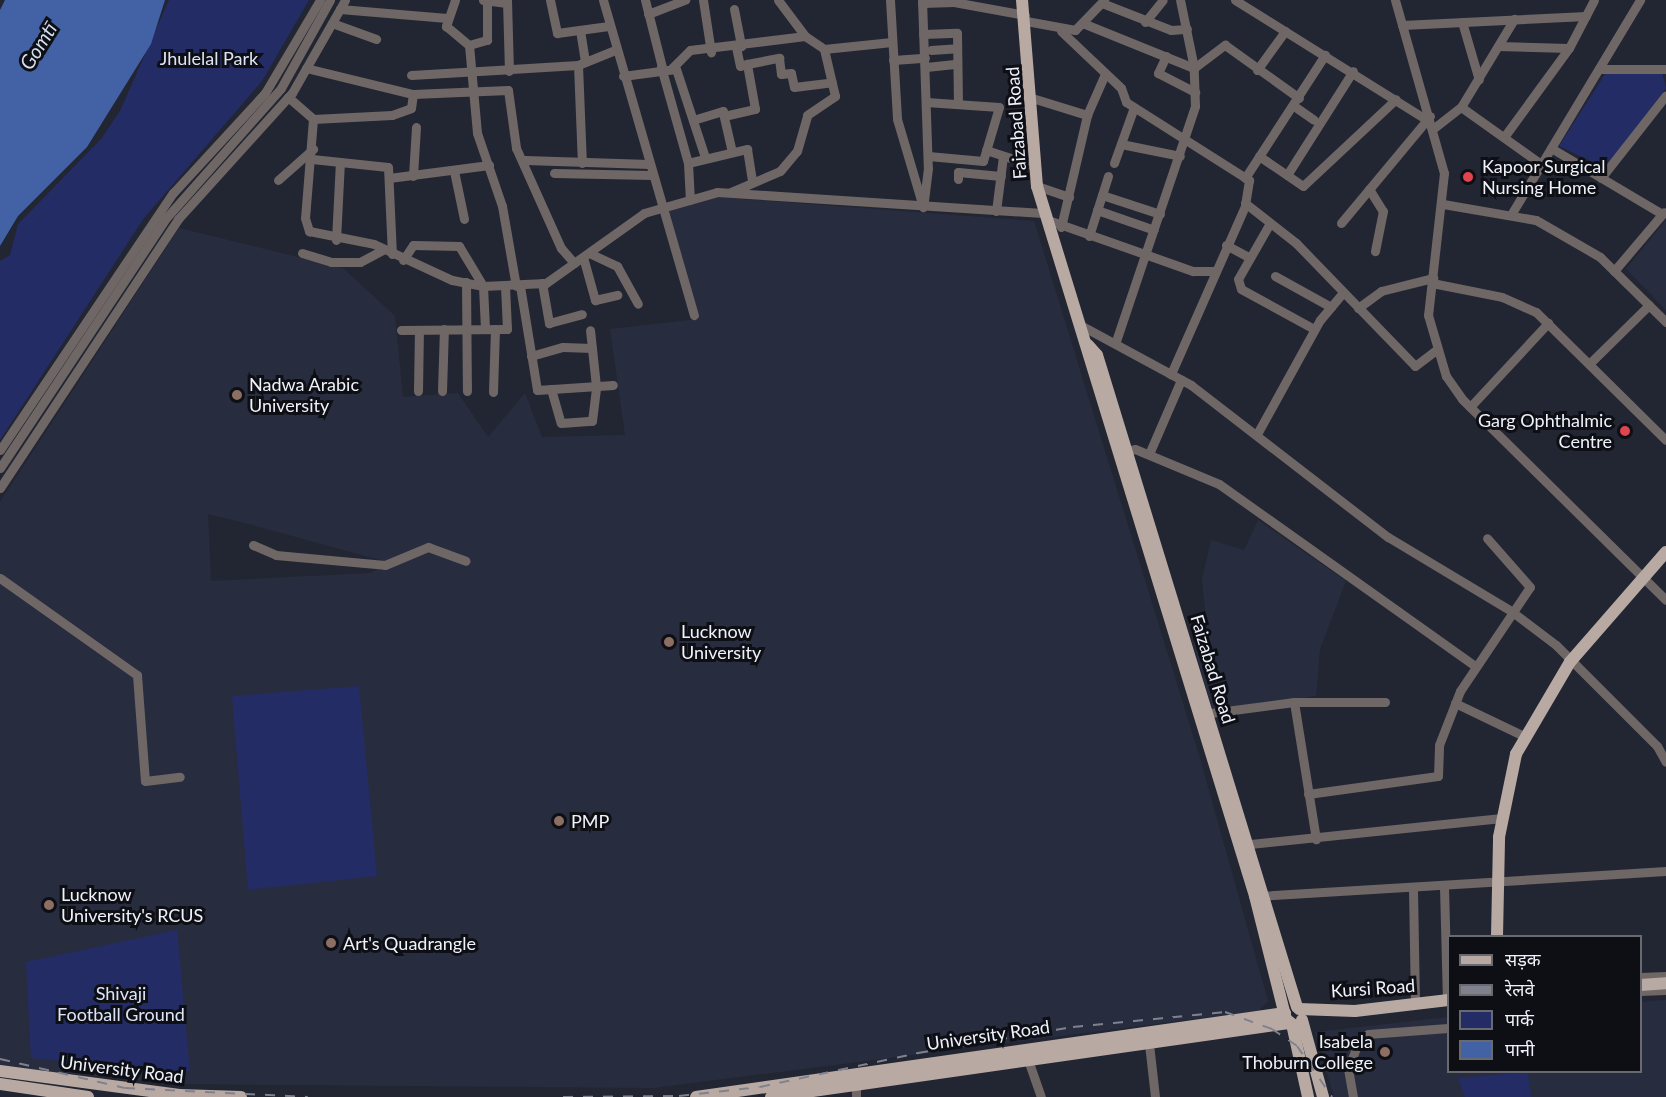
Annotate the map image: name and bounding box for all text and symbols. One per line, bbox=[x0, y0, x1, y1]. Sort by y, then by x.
water label: Gomtī bbox=[14, 18, 62, 74]
park label: Jhulelal Park bbox=[160, 47, 258, 69]
street label: Faizabad Road bbox=[1001, 66, 1031, 180]
place label: Kapoor Surgical Nursing Home bbox=[1482, 156, 1606, 198]
marker: Kapoor Surgical Nursing Home bbox=[1459, 168, 1477, 186]
place label: Nadwa Arabic University bbox=[249, 374, 360, 416]
marker: Nadwa Arabic University bbox=[230, 388, 244, 402]
place label: Garg Ophthalmic Centre bbox=[1478, 410, 1612, 452]
marker: Garg Ophthalmic Centre bbox=[1616, 422, 1634, 440]
street label: Faizabad Road bbox=[1186, 612, 1240, 726]
place label: Lucknow University bbox=[681, 621, 761, 664]
marker: Lucknow University bbox=[662, 635, 676, 649]
place label: PMP bbox=[571, 810, 609, 832]
marker: PMP bbox=[552, 814, 566, 828]
place label: Lucknow University's RCUS bbox=[61, 884, 203, 926]
marker: Lucknow University's RCUS bbox=[42, 898, 56, 912]
place label: Art's Quadrangle bbox=[343, 932, 476, 954]
legend bbox=[1447, 935, 1642, 1073]
marker: Art's Quadrangle bbox=[324, 936, 338, 950]
text: सड़क bbox=[1505, 948, 1541, 970]
street label: Kursi Road bbox=[1330, 974, 1416, 1002]
text: रेलवे bbox=[1505, 978, 1535, 1000]
park label: Shivaji Football Ground bbox=[57, 983, 185, 1026]
text: पार्क bbox=[1505, 1008, 1534, 1030]
street label: University Road bbox=[925, 1016, 1051, 1054]
place label: Isabela Thoburn College bbox=[1242, 1031, 1373, 1074]
text: पानी bbox=[1505, 1038, 1535, 1060]
marker: Isabela Thoburn College bbox=[1378, 1045, 1392, 1059]
street label: University Road bbox=[59, 1051, 185, 1087]

